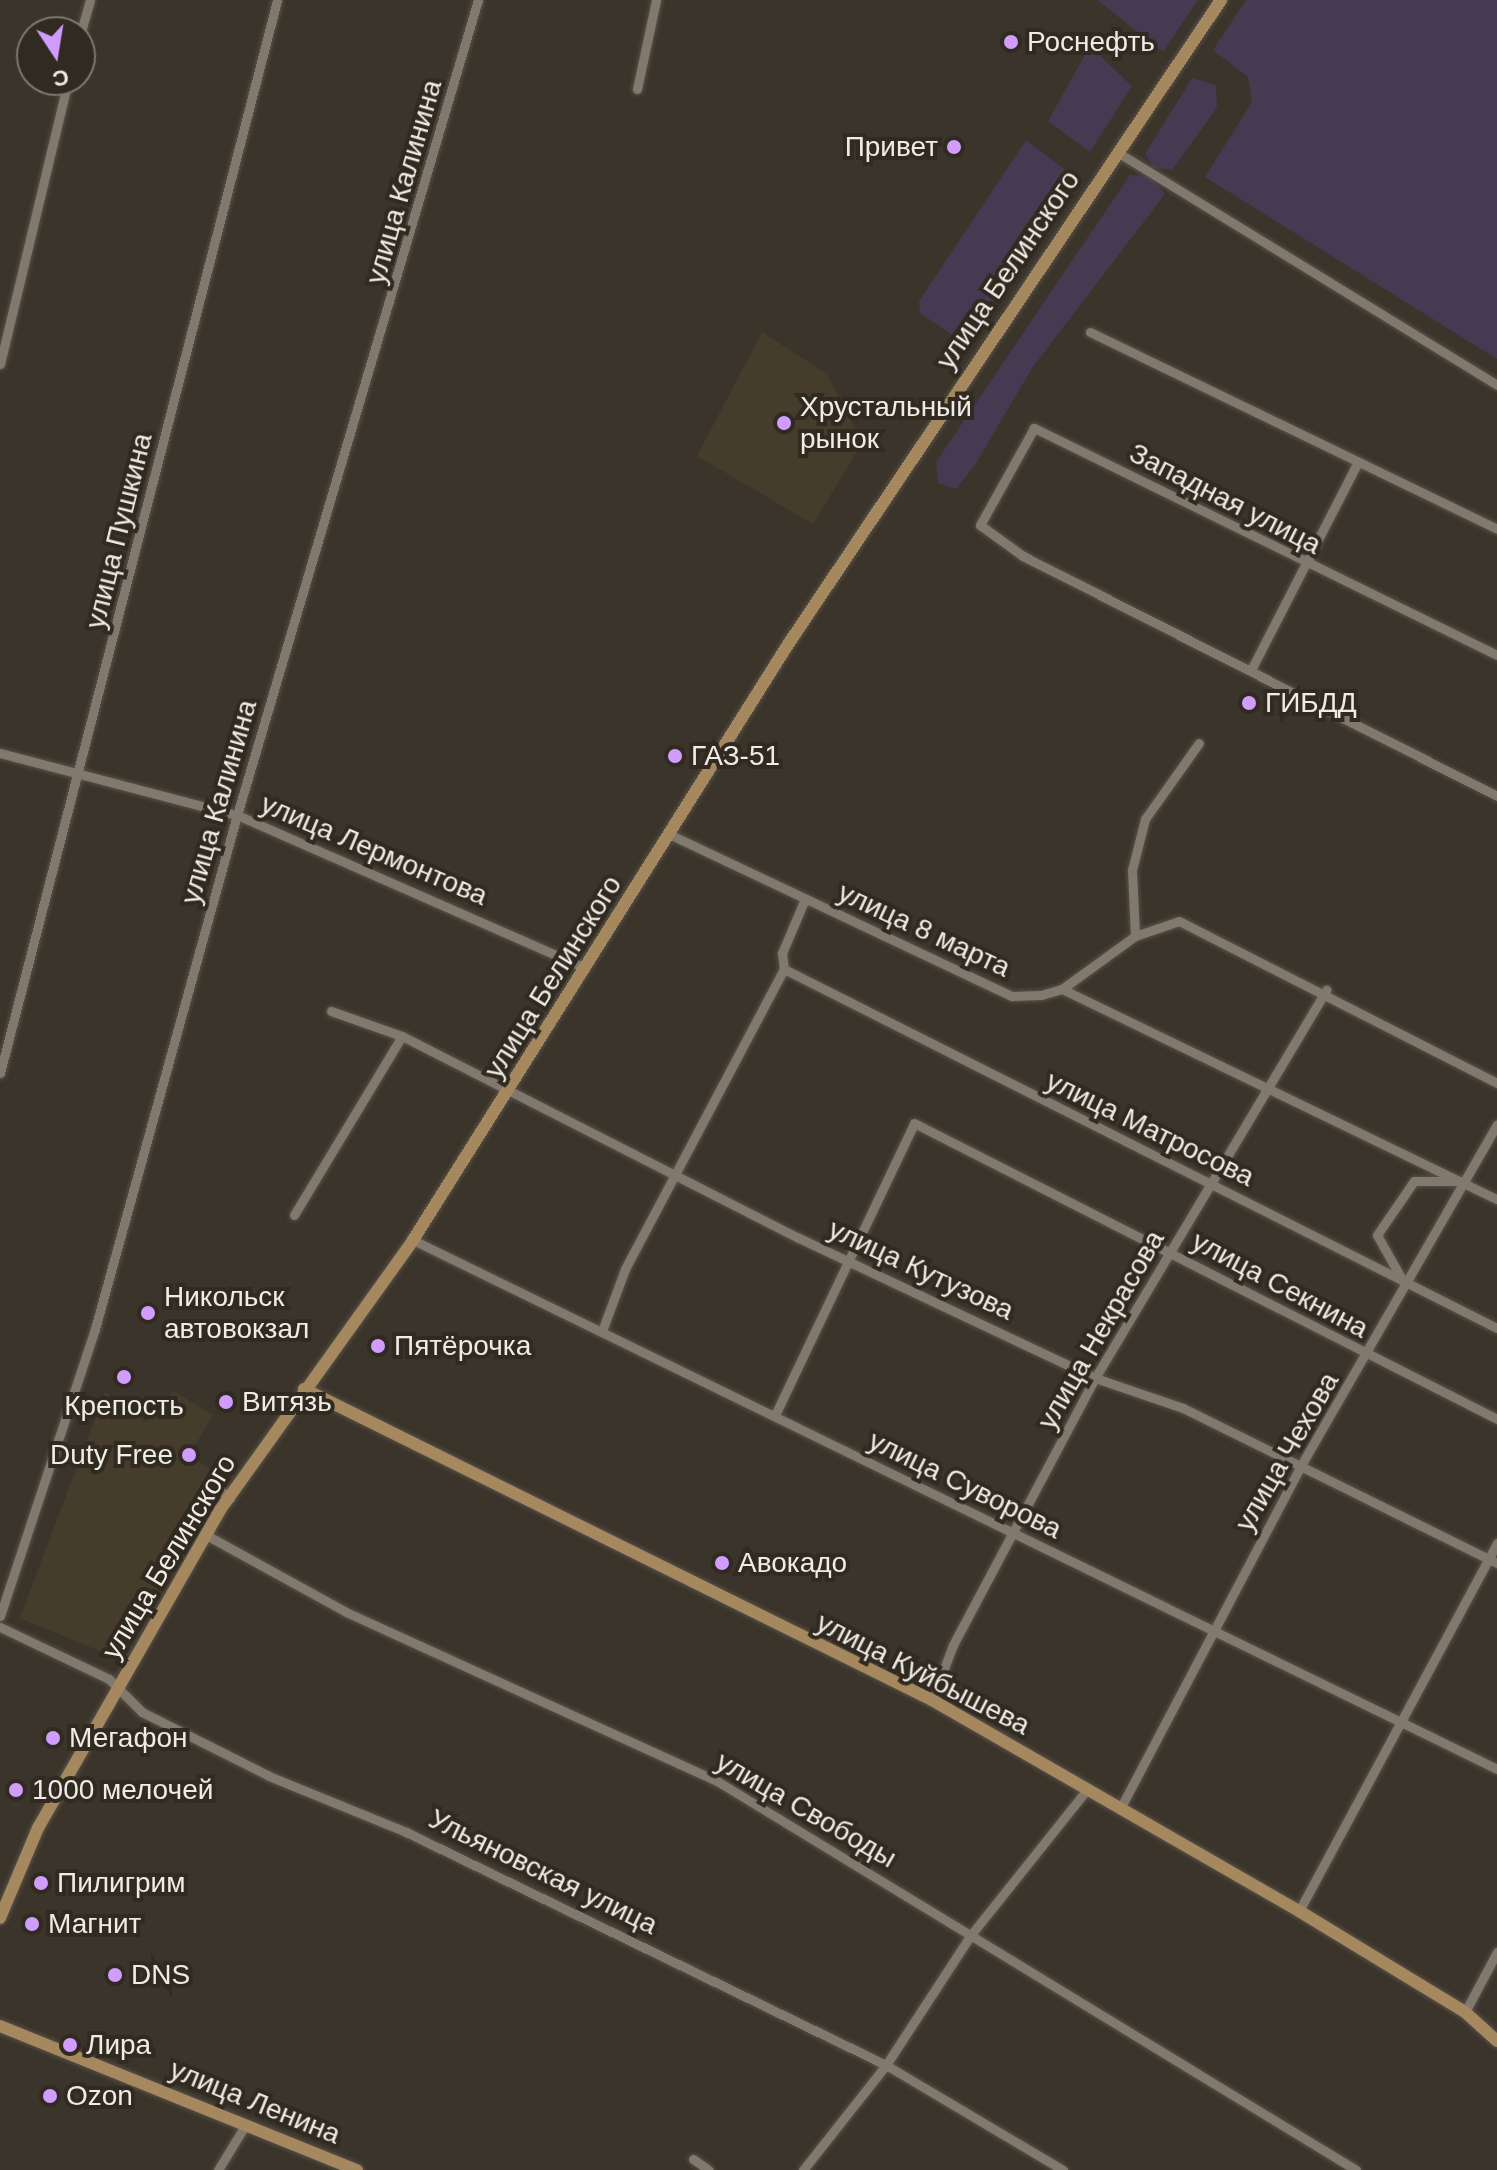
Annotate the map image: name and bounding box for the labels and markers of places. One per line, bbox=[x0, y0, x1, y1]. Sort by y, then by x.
place label: Роснефть bbox=[1027, 25, 1155, 59]
marker: Роснефть bbox=[1002, 33, 1020, 51]
place label: Привет bbox=[845, 130, 938, 164]
marker: Привет bbox=[945, 138, 963, 156]
place label: Хрустальный рынок bbox=[800, 390, 972, 456]
marker: Хрустальный рынок bbox=[775, 414, 793, 432]
place label: ГИБДД bbox=[1265, 686, 1357, 720]
marker: ГИБДД bbox=[1240, 694, 1258, 712]
place label: ГАЗ-51 bbox=[691, 739, 780, 773]
marker: ГАЗ-51 bbox=[666, 747, 684, 765]
place label: Никольск автовокзал bbox=[164, 1280, 309, 1346]
marker: Никольск автовокзал bbox=[139, 1304, 157, 1322]
place label: Пятёрочка bbox=[394, 1329, 531, 1363]
marker: Пятёрочка bbox=[369, 1337, 387, 1355]
marker: Крепость bbox=[115, 1368, 133, 1386]
place label: Витязь bbox=[242, 1385, 332, 1419]
place label: Крепость bbox=[64, 1389, 184, 1423]
marker: Витязь bbox=[217, 1393, 235, 1411]
place label: Duty Free bbox=[50, 1438, 173, 1472]
marker: Duty Free bbox=[180, 1446, 198, 1464]
place label: Авокадо bbox=[738, 1546, 847, 1580]
marker: Авокадо bbox=[713, 1554, 731, 1572]
place label: Мегафон bbox=[69, 1721, 187, 1755]
marker: Мегафон bbox=[44, 1729, 62, 1747]
place label: 1000 мелочей bbox=[32, 1773, 213, 1807]
marker: 1000 мелочей bbox=[7, 1781, 25, 1799]
place label: Пилигрим bbox=[57, 1866, 185, 1900]
marker: Пилигрим bbox=[32, 1874, 50, 1892]
place label: Магнит bbox=[48, 1907, 141, 1941]
marker: Магнит bbox=[23, 1915, 41, 1933]
place label: DNS bbox=[131, 1958, 190, 1992]
marker: DNS bbox=[106, 1966, 124, 1984]
place label: Лира bbox=[86, 2028, 151, 2062]
marker: Лира bbox=[61, 2036, 79, 2054]
place label: Ozon bbox=[66, 2079, 133, 2113]
marker: Ozon bbox=[41, 2087, 59, 2105]

